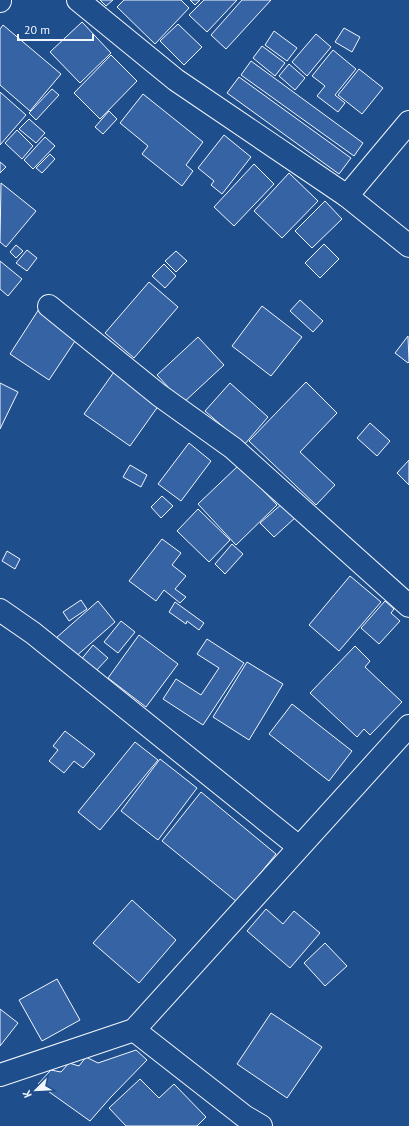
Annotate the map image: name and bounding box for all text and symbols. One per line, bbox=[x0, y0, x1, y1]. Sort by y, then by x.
scale bar bbox=[18, 16, 93, 42]
text: 20 m bbox=[24, 22, 50, 37]
north arrow bbox=[16, 1070, 56, 1110]
text: K bbox=[19, 1088, 35, 1100]

